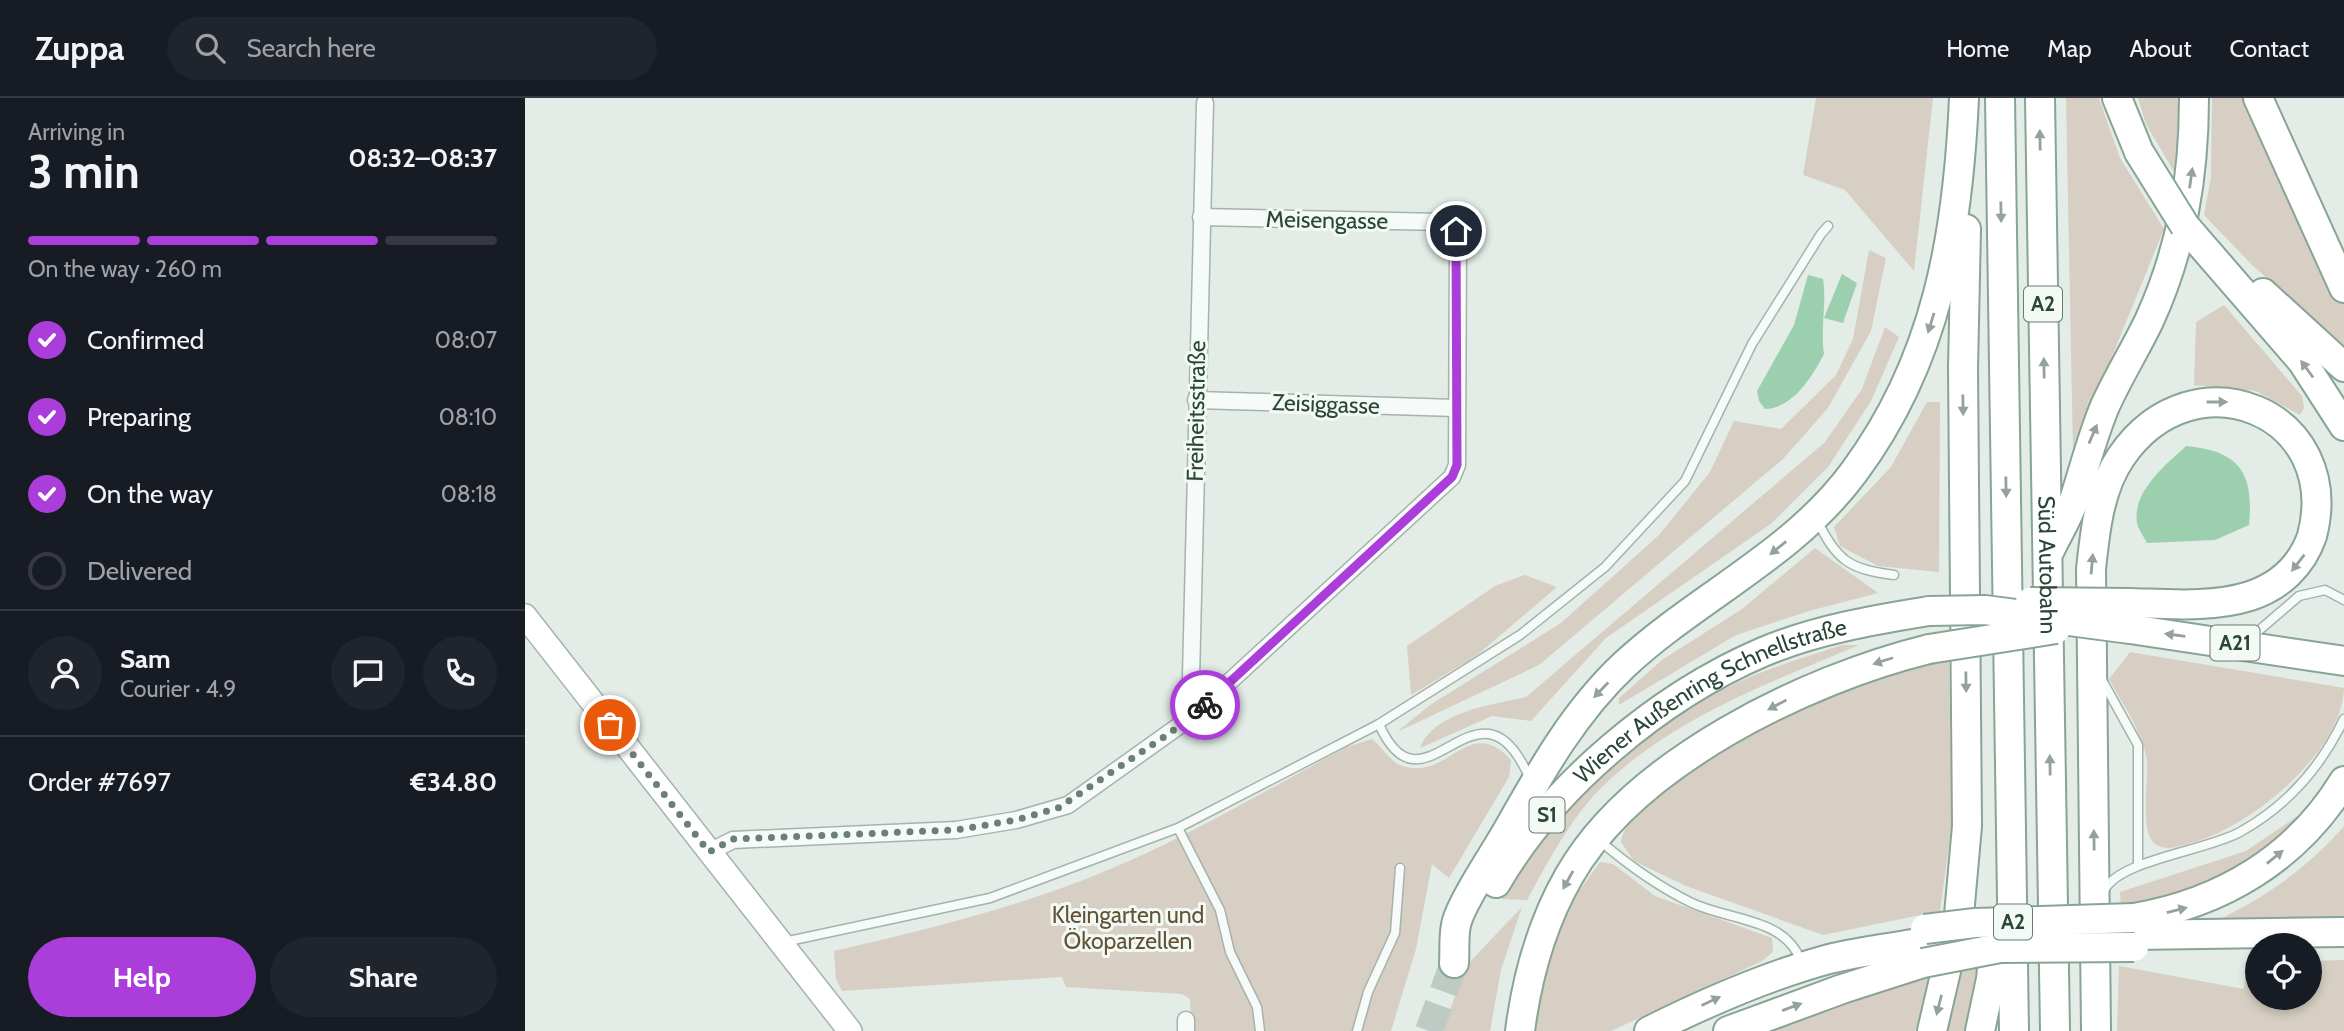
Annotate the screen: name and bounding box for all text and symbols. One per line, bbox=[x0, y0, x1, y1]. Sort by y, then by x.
search box bbox=[167, 17, 657, 80]
text: Zuppa bbox=[35, 28, 125, 68]
icon: search bbox=[191, 29, 229, 67]
text: Search here bbox=[247, 32, 376, 64]
text: Home bbox=[1946, 34, 2009, 63]
text: Map bbox=[2047, 34, 2092, 63]
text: About bbox=[2130, 34, 2192, 63]
text: Contact bbox=[2230, 34, 2309, 63]
text: Arriving in bbox=[28, 118, 125, 146]
one-way arrow bbox=[2035, 129, 2046, 151]
text: 08:32–08:37 bbox=[348, 142, 497, 174]
text: 3 min bbox=[28, 144, 140, 200]
one-way arrow bbox=[2186, 166, 2197, 188]
pin bbox=[1426, 201, 1486, 261]
one-way arrow bbox=[1996, 201, 2007, 223]
street label: Meisengasse bbox=[1265, 205, 1389, 235]
icon: home bbox=[1437, 212, 1475, 250]
text: On the way · 260 m bbox=[28, 255, 222, 283]
road number: A2 bbox=[2024, 286, 2062, 322]
one-way arrow bbox=[1926, 313, 1936, 334]
icon: check bbox=[28, 321, 66, 359]
text: Confirmed bbox=[87, 324, 204, 356]
text: 08:07 bbox=[435, 326, 497, 354]
street label: Freiheitsstraße bbox=[1181, 340, 1211, 482]
one-way arrow bbox=[2038, 356, 2050, 378]
one-way arrow bbox=[2300, 359, 2314, 378]
street label: Zeisiggasse bbox=[1272, 388, 1381, 420]
one-way arrow bbox=[1957, 395, 1969, 417]
one-way arrow bbox=[2206, 396, 2228, 408]
icon: check bbox=[28, 398, 66, 436]
text: Preparing bbox=[87, 401, 191, 433]
text: 08:10 bbox=[439, 403, 497, 431]
one-way arrow bbox=[2088, 424, 2099, 445]
icon: check bbox=[28, 475, 66, 513]
one-way arrow bbox=[2000, 476, 2011, 498]
text: On the way bbox=[87, 478, 213, 510]
text: 08:18 bbox=[441, 480, 497, 508]
street label: Süd Autobahn bbox=[2032, 495, 2063, 635]
one-way arrow bbox=[1770, 541, 1788, 556]
one-way arrow bbox=[2087, 553, 2098, 575]
one-way arrow bbox=[2290, 554, 2305, 572]
text: Delivered bbox=[87, 555, 192, 587]
street label: Wiener Außenring Schnellstraße bbox=[1568, 613, 1850, 789]
road number: A21 bbox=[2211, 626, 2259, 660]
one-way arrow bbox=[2164, 629, 2186, 640]
button: person bbox=[28, 636, 102, 710]
button: chat bbox=[331, 636, 405, 710]
button: phone bbox=[423, 636, 497, 710]
text: Sam bbox=[120, 643, 171, 675]
one-way arrow bbox=[1873, 656, 1894, 667]
courier bbox=[1170, 670, 1240, 740]
one-way arrow bbox=[1960, 671, 1972, 693]
text: Courier · 4.9 bbox=[120, 675, 236, 703]
one-way arrow bbox=[1593, 681, 1609, 698]
icon: bike bbox=[1186, 686, 1224, 724]
pin bbox=[580, 695, 640, 755]
one-way arrow bbox=[1767, 699, 1787, 711]
icon: bag bbox=[591, 706, 629, 744]
one-way arrow bbox=[2044, 754, 2056, 776]
text: Order #7697 bbox=[28, 766, 171, 798]
text: €34.80 bbox=[410, 766, 497, 798]
road number: S1 bbox=[1529, 798, 1565, 832]
one-way arrow bbox=[2088, 829, 2099, 851]
one-way arrow bbox=[2267, 850, 2284, 865]
one-way arrow bbox=[1562, 870, 1574, 889]
park label: Kleingarten und Ökoparzellen bbox=[1052, 901, 1204, 955]
road number: A2 bbox=[1994, 904, 2032, 940]
one-way arrow bbox=[2167, 904, 2188, 914]
map controls bbox=[2245, 933, 2322, 1010]
button: locate bbox=[2245, 933, 2322, 1010]
button: Help bbox=[28, 937, 256, 1017]
button: Share bbox=[270, 937, 497, 1017]
one-way arrow bbox=[1933, 994, 1944, 1016]
one-way arrow bbox=[1701, 995, 1721, 1007]
one-way arrow bbox=[1781, 1001, 1802, 1012]

